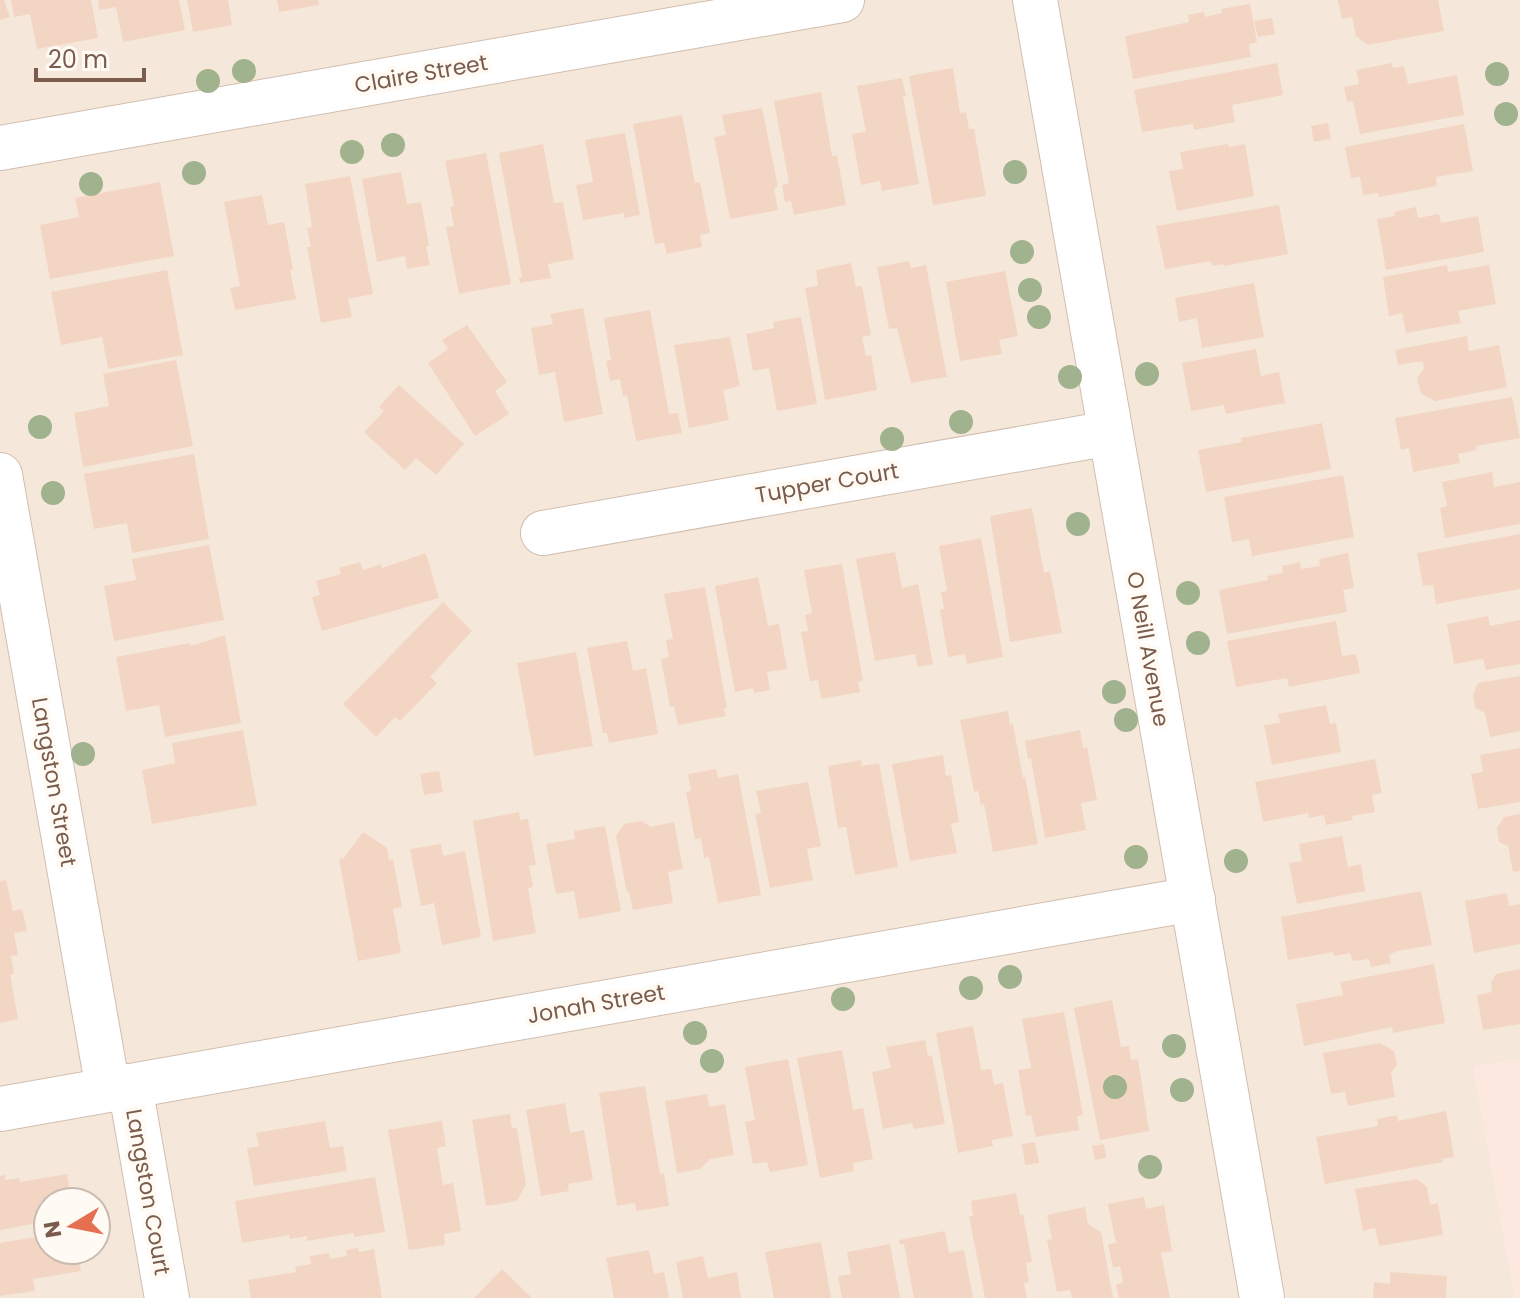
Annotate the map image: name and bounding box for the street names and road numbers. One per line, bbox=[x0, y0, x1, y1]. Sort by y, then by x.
street label: Claire Street bbox=[352, 47, 490, 101]
street label: Tupper Court bbox=[753, 455, 901, 511]
street label: O Neill Avenue bbox=[1119, 569, 1177, 729]
street label: Langston Street bbox=[24, 695, 84, 869]
street label: Jonah Street bbox=[525, 977, 667, 1031]
street label: Langston Court bbox=[118, 1106, 178, 1278]

